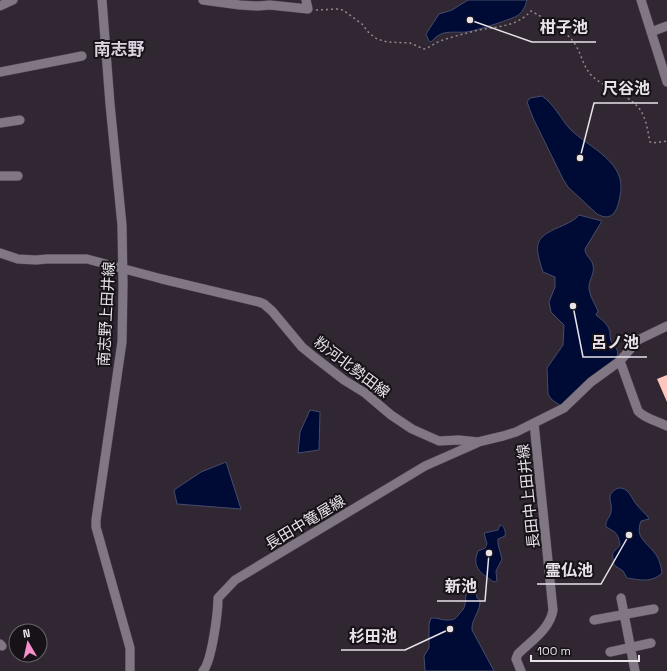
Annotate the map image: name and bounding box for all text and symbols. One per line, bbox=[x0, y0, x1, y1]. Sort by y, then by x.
callout: 柑子池 bbox=[532, 14, 596, 42]
text: 柑子池 bbox=[540, 17, 588, 38]
district label: 南志野 bbox=[94, 38, 145, 60]
callout: 尺谷池 bbox=[594, 75, 658, 103]
text: 尺谷池 bbox=[602, 78, 650, 99]
street label: 南志野上田井線 bbox=[94, 261, 118, 367]
callout: 呂ノ池 bbox=[583, 329, 647, 357]
street label: 粉河北勢田線 bbox=[310, 332, 394, 402]
text: 呂ノ池 bbox=[591, 332, 639, 353]
street label: 長田中上田井線 bbox=[513, 443, 543, 549]
street label: 長田中篭屋線 bbox=[262, 491, 348, 553]
callout: 霊仏池 bbox=[537, 556, 601, 584]
text: 霊仏池 bbox=[545, 560, 593, 581]
callout: 新池 bbox=[437, 573, 485, 601]
text: 新池 bbox=[445, 576, 477, 597]
callout: 杉田池 bbox=[341, 622, 405, 650]
north arrow bbox=[8, 623, 48, 663]
text: N bbox=[22, 626, 31, 641]
text: 杉田池 bbox=[349, 626, 397, 647]
scale bar bbox=[531, 637, 639, 663]
text: 100 m bbox=[537, 643, 571, 659]

